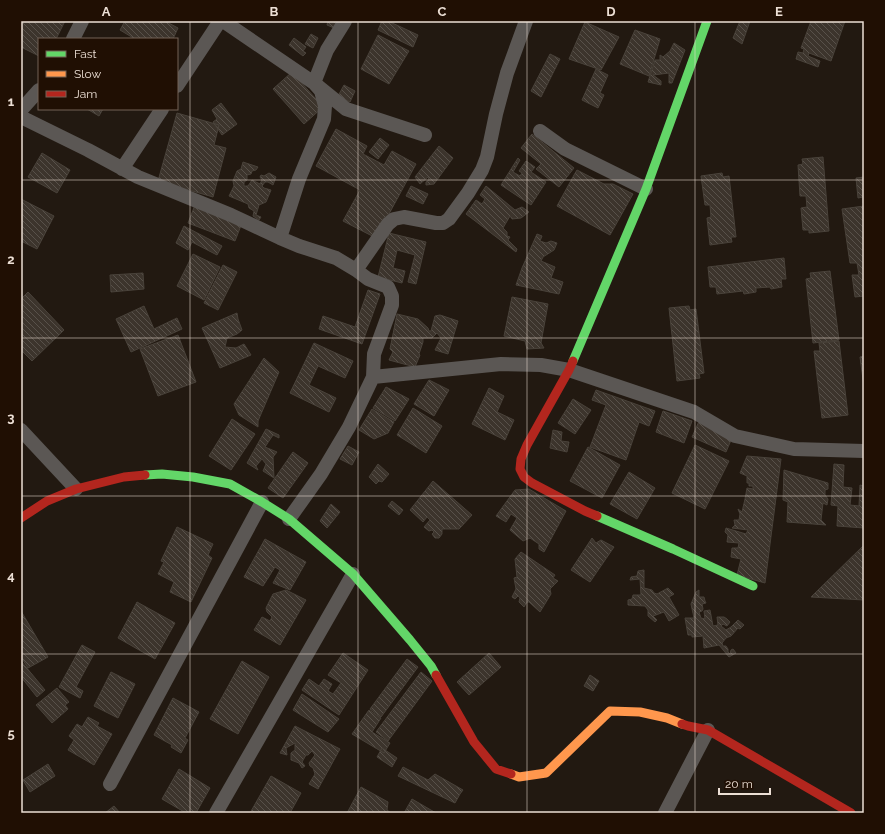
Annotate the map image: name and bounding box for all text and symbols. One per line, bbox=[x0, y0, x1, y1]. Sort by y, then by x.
text: A bbox=[102, 4, 111, 19]
text: B bbox=[270, 4, 279, 19]
text: C bbox=[438, 4, 447, 19]
text: D bbox=[606, 4, 616, 19]
text: E bbox=[775, 4, 783, 19]
legend bbox=[38, 38, 178, 110]
text: Fast bbox=[74, 47, 97, 61]
text: Slow bbox=[74, 67, 101, 81]
text: Jam bbox=[74, 87, 97, 101]
text: 1 bbox=[8, 94, 15, 109]
text: 2 bbox=[7, 252, 15, 267]
text: 3 bbox=[7, 410, 15, 425]
text: 4 bbox=[7, 568, 15, 583]
text: 5 bbox=[7, 726, 15, 741]
scale bar bbox=[719, 770, 770, 796]
text: 20 m bbox=[725, 777, 753, 791]

